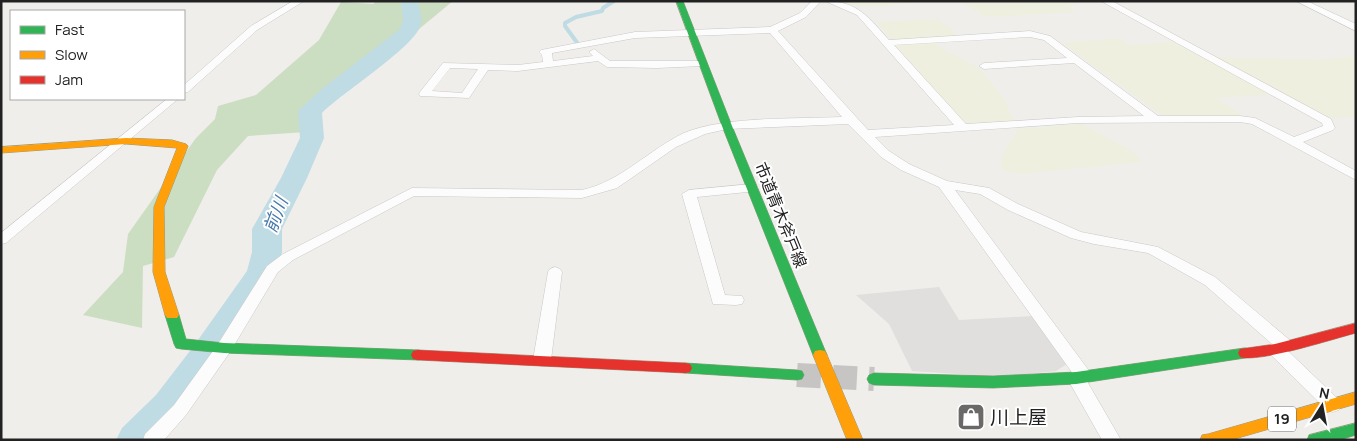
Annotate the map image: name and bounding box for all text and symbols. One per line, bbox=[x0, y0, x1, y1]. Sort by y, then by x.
legend bbox=[10, 10, 185, 100]
text: Fast bbox=[55, 19, 84, 40]
text: Slow bbox=[55, 44, 88, 65]
text: Jam bbox=[55, 69, 83, 90]
street label: 市道青木斧戸線 bbox=[750, 159, 812, 271]
water label: 前川 bbox=[257, 192, 293, 236]
north arrow bbox=[1297, 381, 1347, 431]
text: N bbox=[1318, 382, 1331, 403]
shop icon: 川上屋 bbox=[956, 402, 986, 432]
place label: 川上屋 bbox=[990, 404, 1047, 430]
road number: 19 bbox=[1268, 406, 1296, 432]

